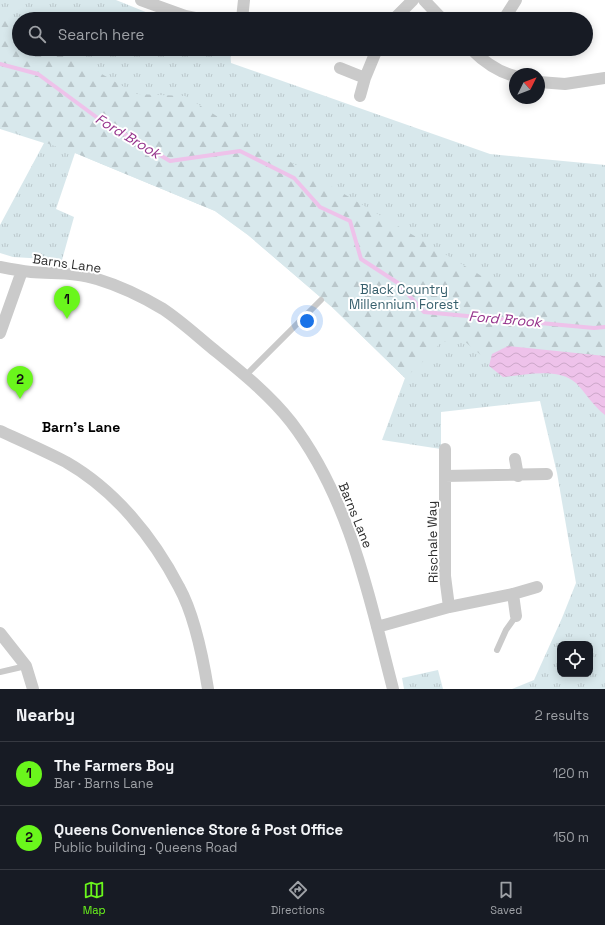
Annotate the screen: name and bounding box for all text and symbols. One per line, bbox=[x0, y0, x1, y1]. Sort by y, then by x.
search box bbox=[12, 12, 593, 56]
icon: search bbox=[26, 23, 48, 45]
text: Search here bbox=[58, 25, 144, 44]
north arrow bbox=[509, 68, 545, 104]
water label: Ford Brook bbox=[92, 110, 165, 163]
street label: Barns Lane bbox=[31, 250, 102, 277]
park label: Black Country Millennium Forest bbox=[349, 281, 459, 313]
pin: 1 bbox=[54, 286, 80, 319]
water label: Ford Brook bbox=[468, 307, 544, 331]
your location bbox=[297, 311, 317, 331]
pin: 2 bbox=[7, 366, 33, 399]
district label: Barn's Lane bbox=[42, 418, 120, 436]
street label: Barns Lane bbox=[335, 480, 376, 551]
street label: Rischale Way bbox=[423, 501, 442, 583]
map controls bbox=[557, 641, 593, 677]
button: locate bbox=[557, 641, 593, 677]
text: Nearby bbox=[16, 704, 75, 726]
text: 2 results bbox=[535, 707, 589, 724]
text: The Farmers Boy bbox=[54, 756, 174, 775]
text: 1 bbox=[26, 765, 32, 782]
text: 120 m bbox=[553, 765, 589, 782]
text: Bar · Barns Lane bbox=[54, 775, 153, 792]
text: Queens Convenience Store & Post Office bbox=[54, 820, 343, 839]
text: 2 bbox=[25, 829, 33, 846]
text: 150 m bbox=[553, 829, 589, 846]
text: Public building · Queens Road bbox=[54, 839, 237, 856]
tab: Map bbox=[83, 879, 106, 917]
tab: Directions bbox=[271, 879, 325, 917]
tab: Saved bbox=[490, 879, 522, 917]

